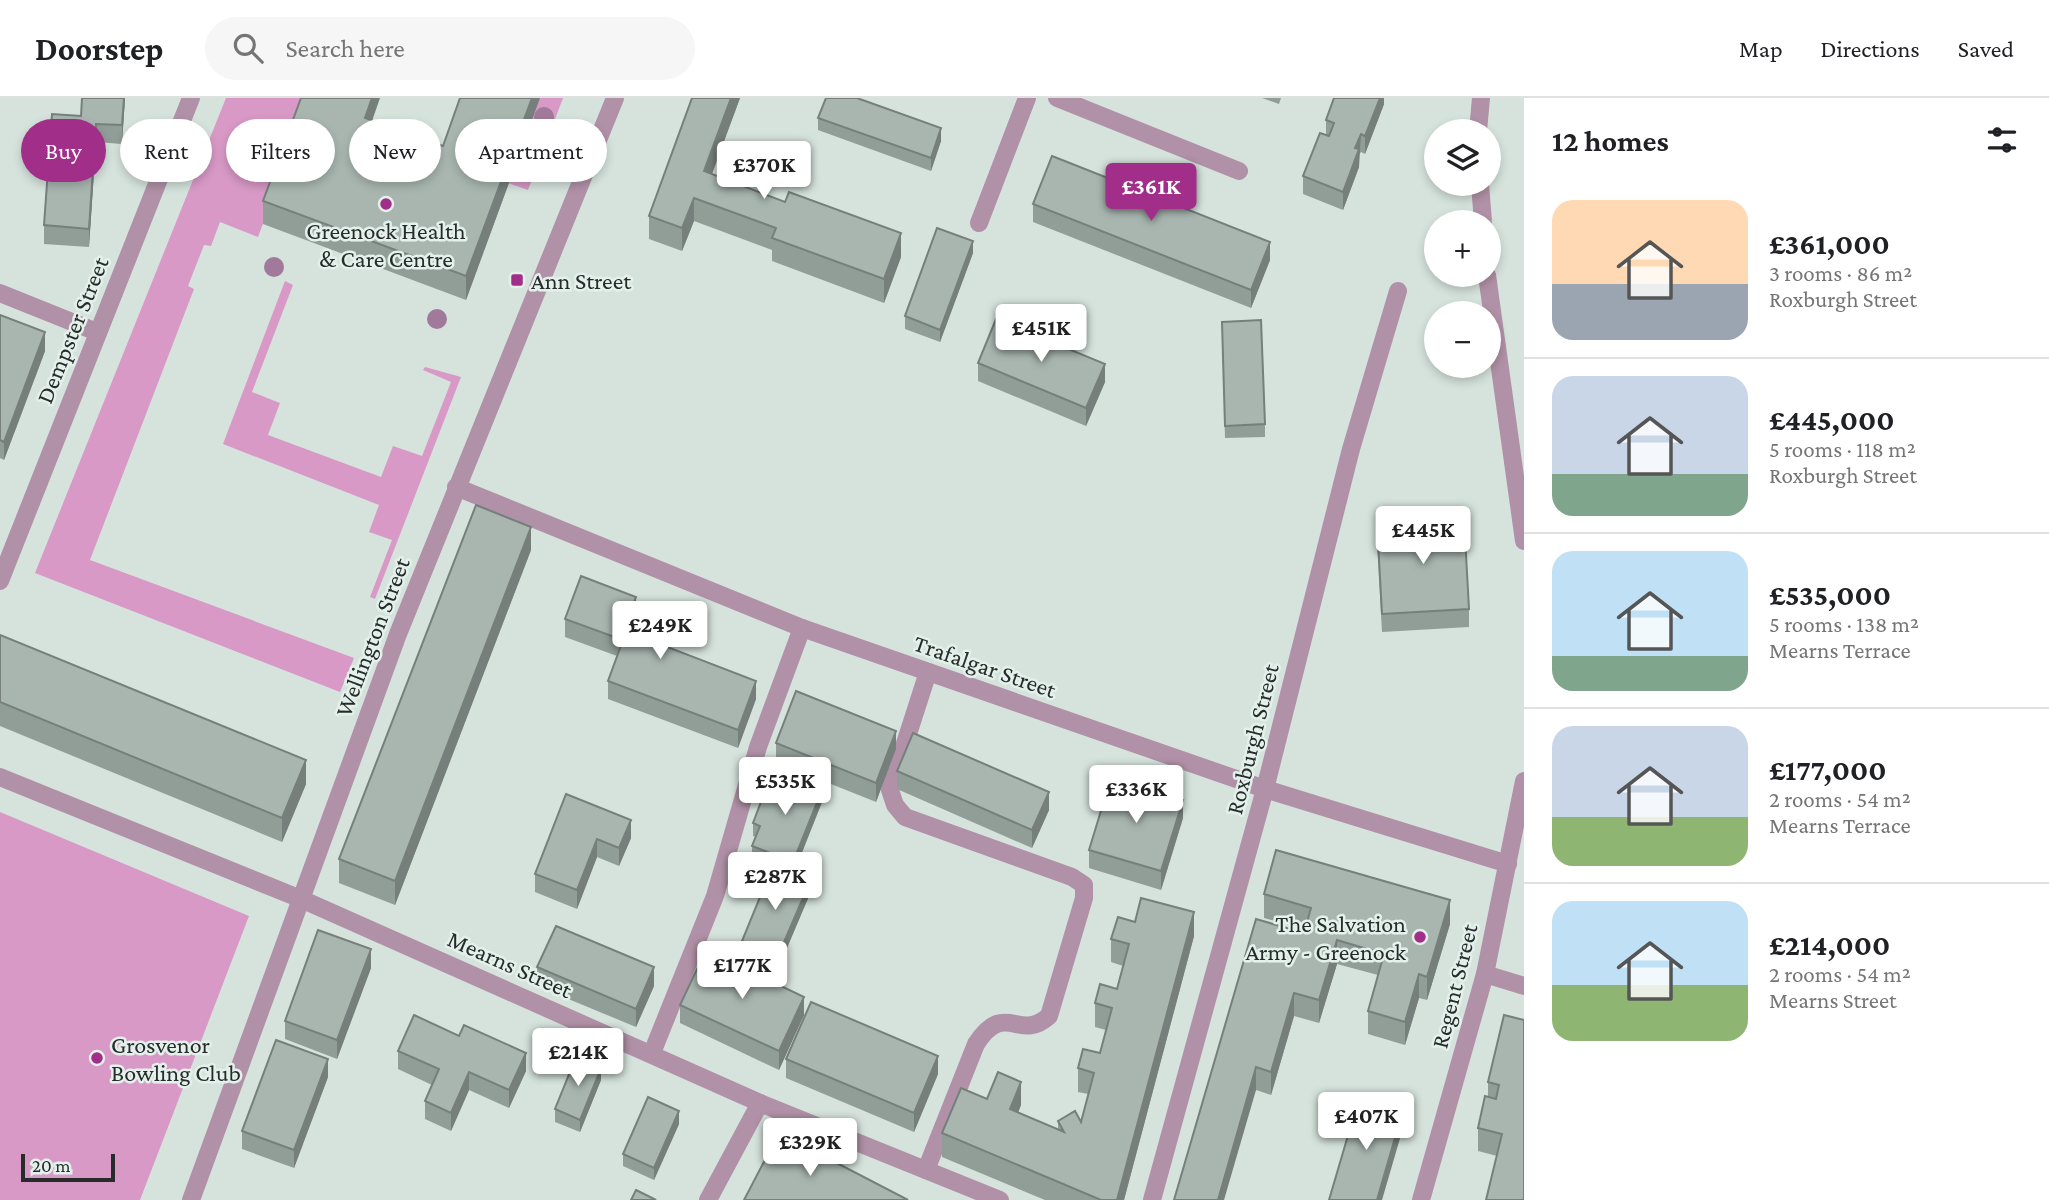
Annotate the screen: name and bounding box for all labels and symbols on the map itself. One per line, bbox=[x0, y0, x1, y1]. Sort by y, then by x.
pin: £370K bbox=[715, 141, 813, 201]
pin: £361K bbox=[1102, 164, 1200, 223]
marker: Greenock Health & Care Centre bbox=[378, 196, 394, 212]
place label: Greenock Health & Care Centre bbox=[306, 217, 466, 272]
street label: Dempster Street bbox=[30, 252, 114, 407]
place label: Ann Street bbox=[531, 267, 632, 294]
marker: Ann Street bbox=[509, 272, 525, 288]
pin: £451K bbox=[992, 304, 1090, 364]
pin: £445K bbox=[1374, 506, 1472, 566]
street label: Wellington Street bbox=[329, 553, 415, 720]
pin: £249K bbox=[611, 602, 709, 661]
street label: Trafalgar Street bbox=[910, 629, 1061, 703]
street label: Roxburgh Street bbox=[1220, 660, 1284, 817]
pin: £535K bbox=[736, 758, 834, 817]
pin: £336K bbox=[1087, 766, 1185, 825]
pin: £287K bbox=[726, 852, 824, 912]
place label: The Salvation Army - Greenock bbox=[1245, 910, 1407, 965]
street label: Regent Street bbox=[1426, 920, 1483, 1051]
street label: Mearns Street bbox=[444, 925, 577, 1004]
marker: The Salvation Army - Greenock bbox=[1412, 929, 1428, 945]
pin: £177K bbox=[693, 942, 791, 1001]
pin: £214K bbox=[529, 1028, 627, 1088]
place label: Grosvenor Bowling Club bbox=[111, 1031, 241, 1086]
marker: Grosvenor Bowling Club bbox=[89, 1050, 105, 1066]
pin: £407K bbox=[1317, 1093, 1415, 1152]
pin: £329K bbox=[761, 1118, 859, 1178]
scale bar bbox=[21, 1151, 116, 1183]

